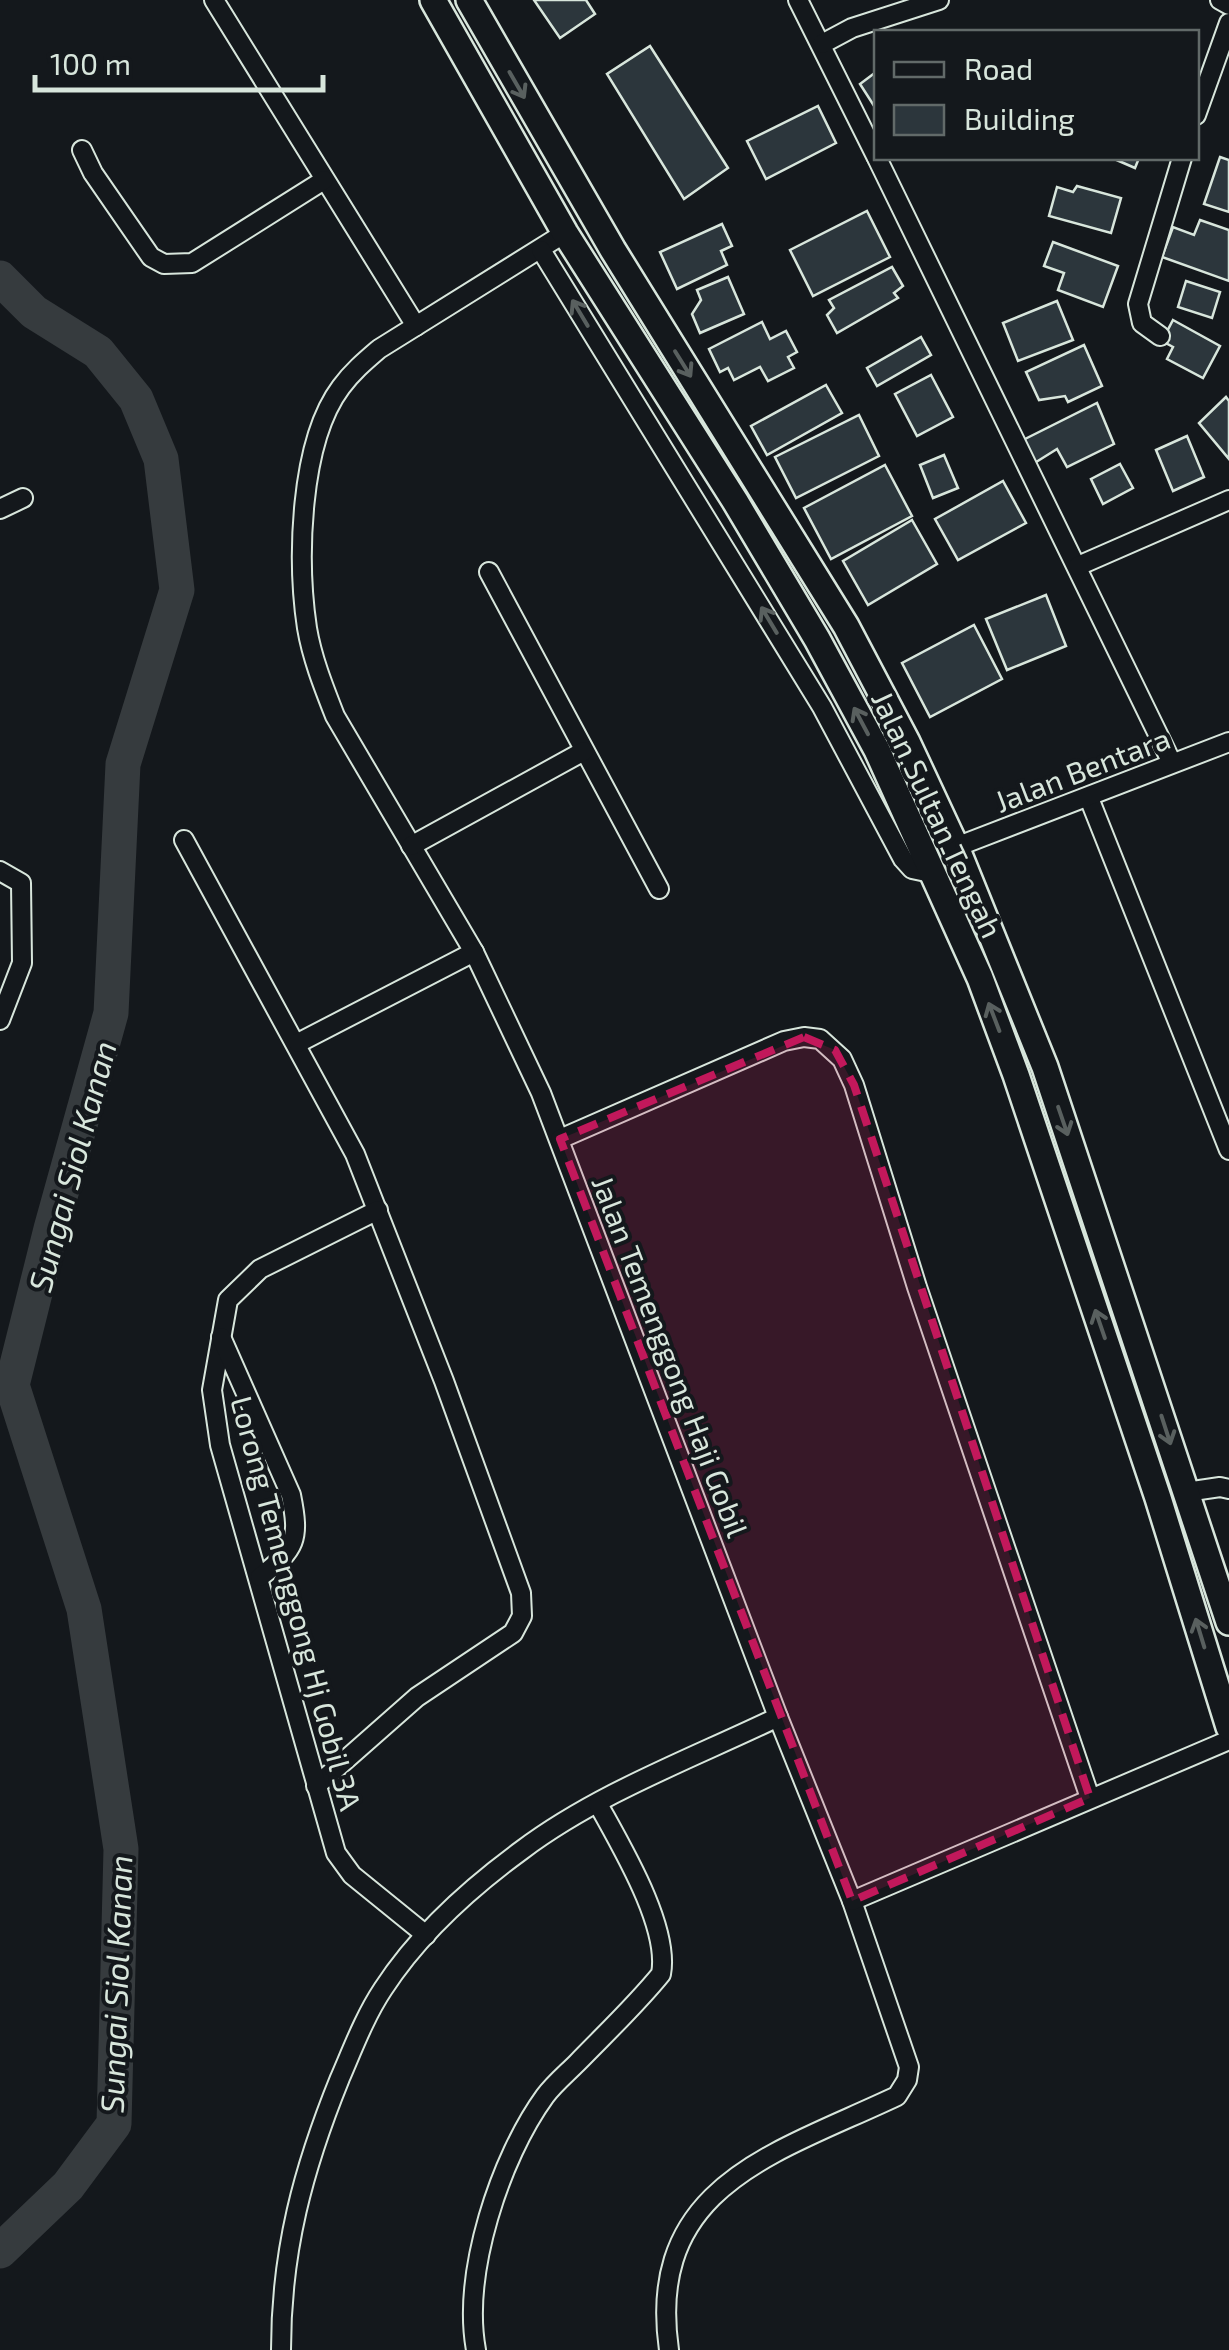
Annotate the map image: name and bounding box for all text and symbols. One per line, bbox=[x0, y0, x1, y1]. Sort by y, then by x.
scale bar bbox=[35, 30, 322, 92]
legend bbox=[874, 30, 1199, 160]
text: 100 m bbox=[50, 45, 131, 81]
text: Road bbox=[964, 50, 1033, 86]
one-way arrow bbox=[507, 70, 527, 99]
text: Building bbox=[964, 100, 1075, 136]
one-way arrow bbox=[570, 299, 590, 328]
one-way arrow bbox=[673, 349, 693, 378]
one-way arrow bbox=[759, 606, 779, 635]
street label: Jalan Sultan Tengah bbox=[865, 685, 1011, 943]
one-way arrow bbox=[851, 706, 870, 736]
street label: Jalan Bentara bbox=[989, 719, 1175, 819]
one-way arrow bbox=[984, 1002, 1002, 1033]
water label: Sungai Siol Kanan bbox=[19, 1036, 124, 1296]
one-way arrow bbox=[1055, 1105, 1073, 1137]
street label: Jalan Temenggong Haji Gobil bbox=[585, 1170, 757, 1542]
one-way arrow bbox=[1089, 1309, 1107, 1341]
street label: Lorong Temenggong Hj Gobil 3A bbox=[224, 1392, 370, 1814]
one-way arrow bbox=[1158, 1413, 1176, 1445]
one-way arrow bbox=[1190, 1618, 1208, 1650]
water label: Sungai Siol Kanan bbox=[92, 1854, 139, 2114]

